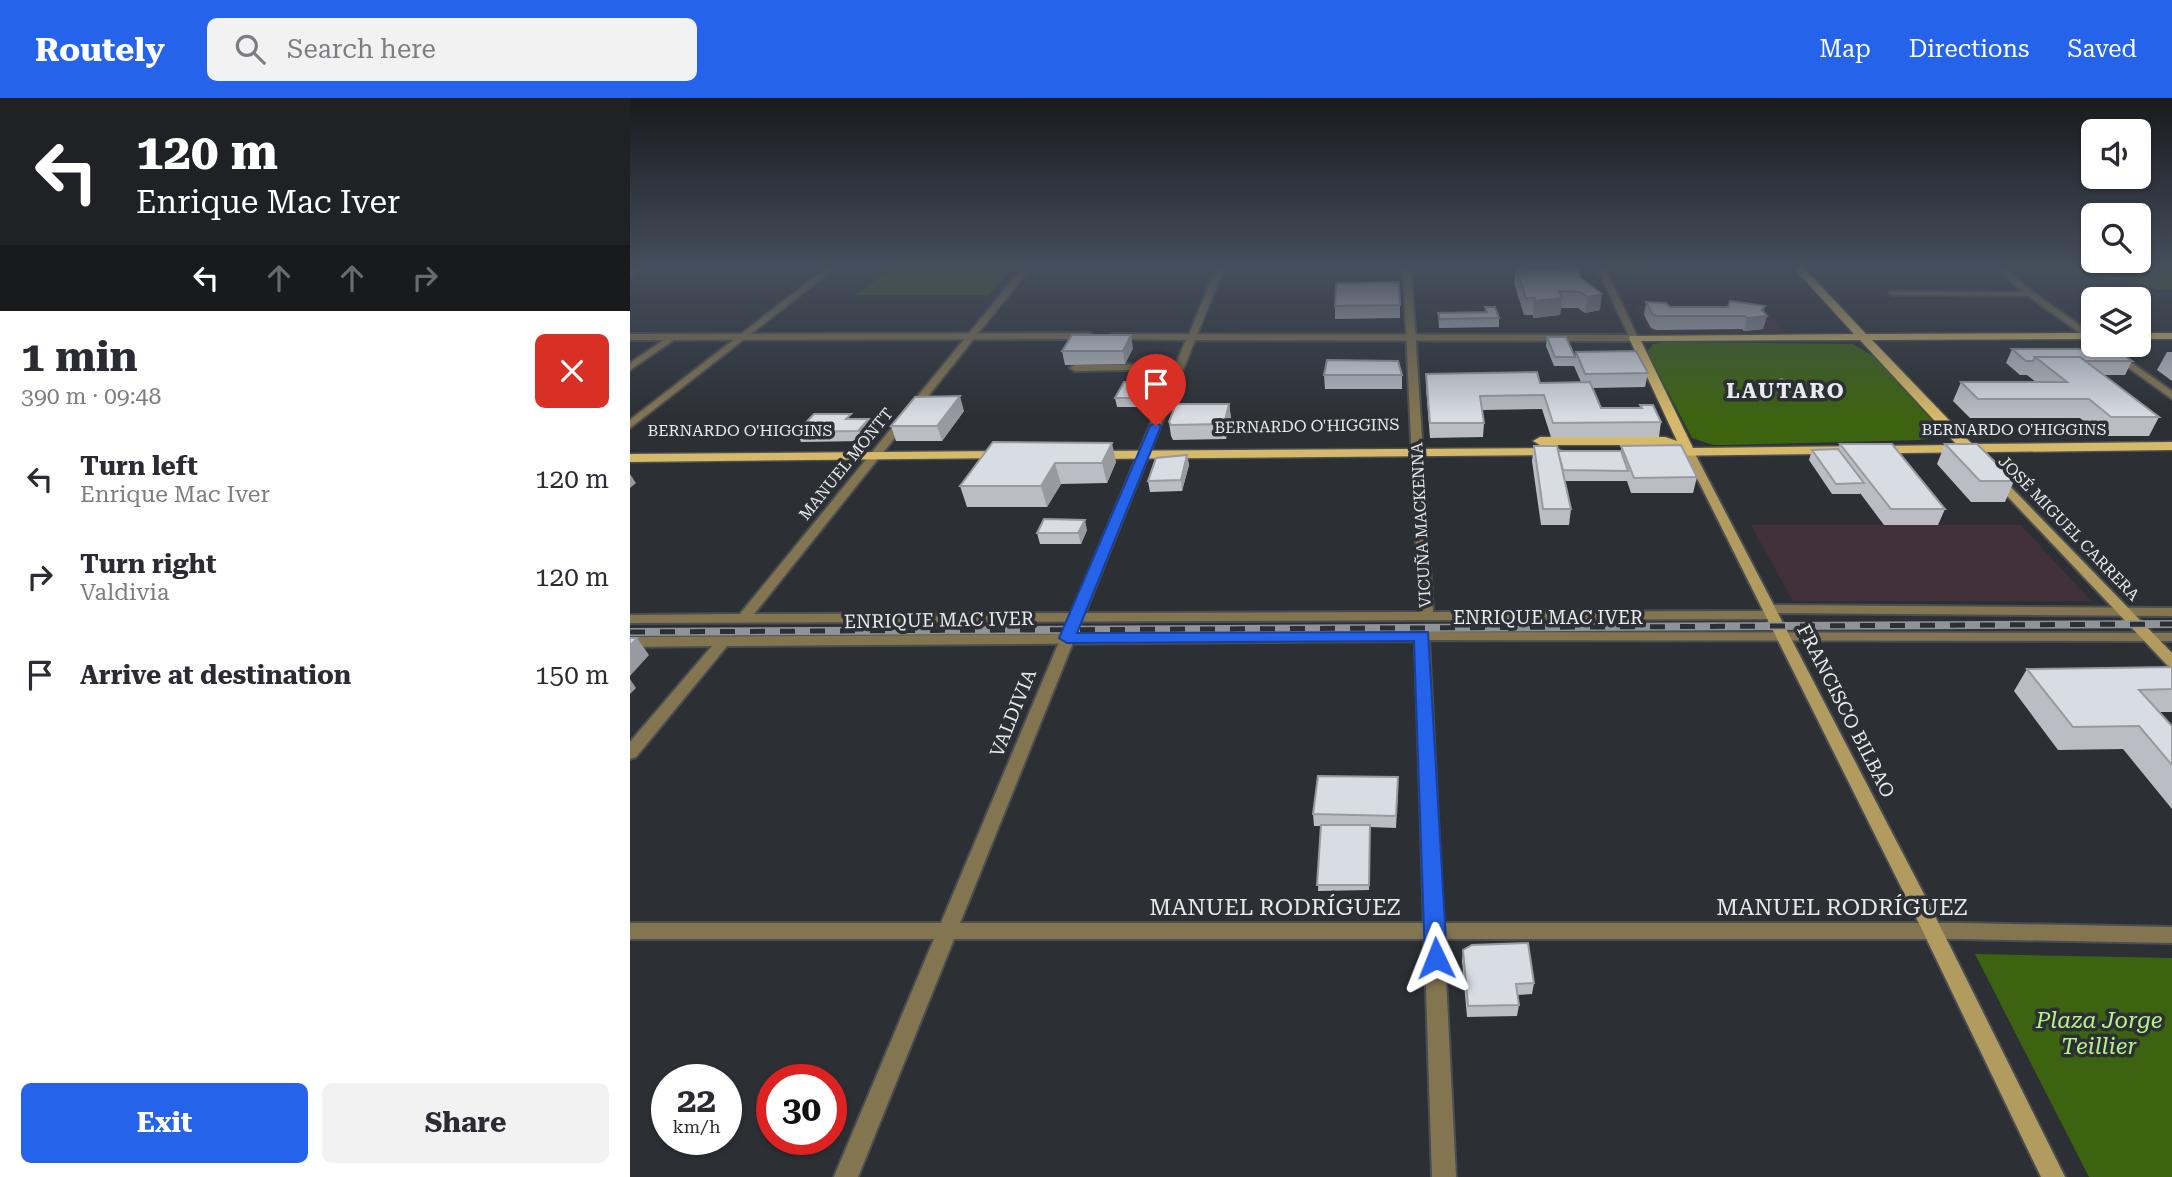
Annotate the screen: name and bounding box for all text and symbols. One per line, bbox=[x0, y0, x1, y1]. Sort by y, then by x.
search box bbox=[207, 18, 697, 81]
text: Routely bbox=[35, 30, 165, 69]
icon: search bbox=[231, 30, 269, 68]
text: Search here bbox=[287, 34, 436, 64]
text: Map bbox=[1819, 35, 1871, 63]
text: Directions bbox=[1909, 35, 2029, 63]
text: Saved bbox=[2067, 35, 2137, 63]
map controls bbox=[2081, 119, 2151, 357]
button: sound bbox=[2081, 119, 2151, 189]
text: 120 m bbox=[136, 124, 278, 181]
icon: left bbox=[21, 126, 112, 217]
text: Enrique Mac Iver bbox=[136, 183, 400, 221]
button: search bbox=[2081, 203, 2151, 273]
icon: left bbox=[187, 259, 225, 297]
icon: ahead bbox=[260, 259, 298, 297]
icon: ahead bbox=[333, 259, 371, 297]
icon: right bbox=[406, 259, 444, 297]
button: layers bbox=[2081, 287, 2151, 357]
text: 1 min bbox=[21, 332, 138, 381]
button: close bbox=[535, 334, 609, 408]
pin bbox=[1126, 354, 1186, 426]
icon: arrive bbox=[1137, 365, 1175, 403]
district label: LAUTARO bbox=[1726, 379, 1846, 403]
text: 390 m · 09:48 bbox=[21, 383, 161, 410]
street label: MANUEL MONTT bbox=[795, 404, 897, 524]
street label: BERNARDO O'HIGGINS bbox=[1214, 415, 1400, 437]
street label: BERNARDO O'HIGGINS bbox=[1921, 420, 2107, 439]
street label: BERNARDO O'HIGGINS bbox=[647, 421, 833, 440]
street label: VICUÑA MACKENNA bbox=[1407, 441, 1435, 608]
text: Turn left bbox=[80, 451, 198, 481]
street label: JOSÉ MIGUEL CARRERA bbox=[1995, 452, 2144, 605]
icon: left bbox=[21, 460, 59, 498]
text: 120 m bbox=[535, 464, 609, 494]
text: Enrique Mac Iver bbox=[80, 481, 270, 508]
text: Turn right bbox=[80, 549, 216, 579]
icon: right bbox=[21, 558, 59, 596]
text: 120 m bbox=[535, 562, 609, 592]
text: Valdivia bbox=[80, 579, 169, 606]
street label: ENRIQUE MAC IVER bbox=[1453, 606, 1643, 629]
street label: ENRIQUE MAC IVER bbox=[844, 607, 1034, 633]
street label: FRANCISCO BILBAO bbox=[1792, 621, 1900, 801]
icon: arrive bbox=[21, 656, 59, 694]
text: Arrive at destination bbox=[80, 660, 351, 690]
text: 150 m bbox=[535, 660, 609, 690]
street label: VALDIVIA bbox=[985, 665, 1041, 760]
street label: MANUEL RODRÍGUEZ bbox=[1149, 894, 1401, 921]
street label: MANUEL RODRÍGUEZ bbox=[1716, 894, 1968, 921]
position arrow bbox=[1399, 921, 1473, 995]
park label: Plaza Jorge Teillier bbox=[2035, 1007, 2162, 1060]
speed limit sign: 30 bbox=[756, 1064, 847, 1155]
text: 22 bbox=[677, 1080, 716, 1121]
button: Exit bbox=[21, 1083, 308, 1163]
button: Share bbox=[322, 1083, 609, 1163]
text: km/h bbox=[672, 1116, 721, 1137]

